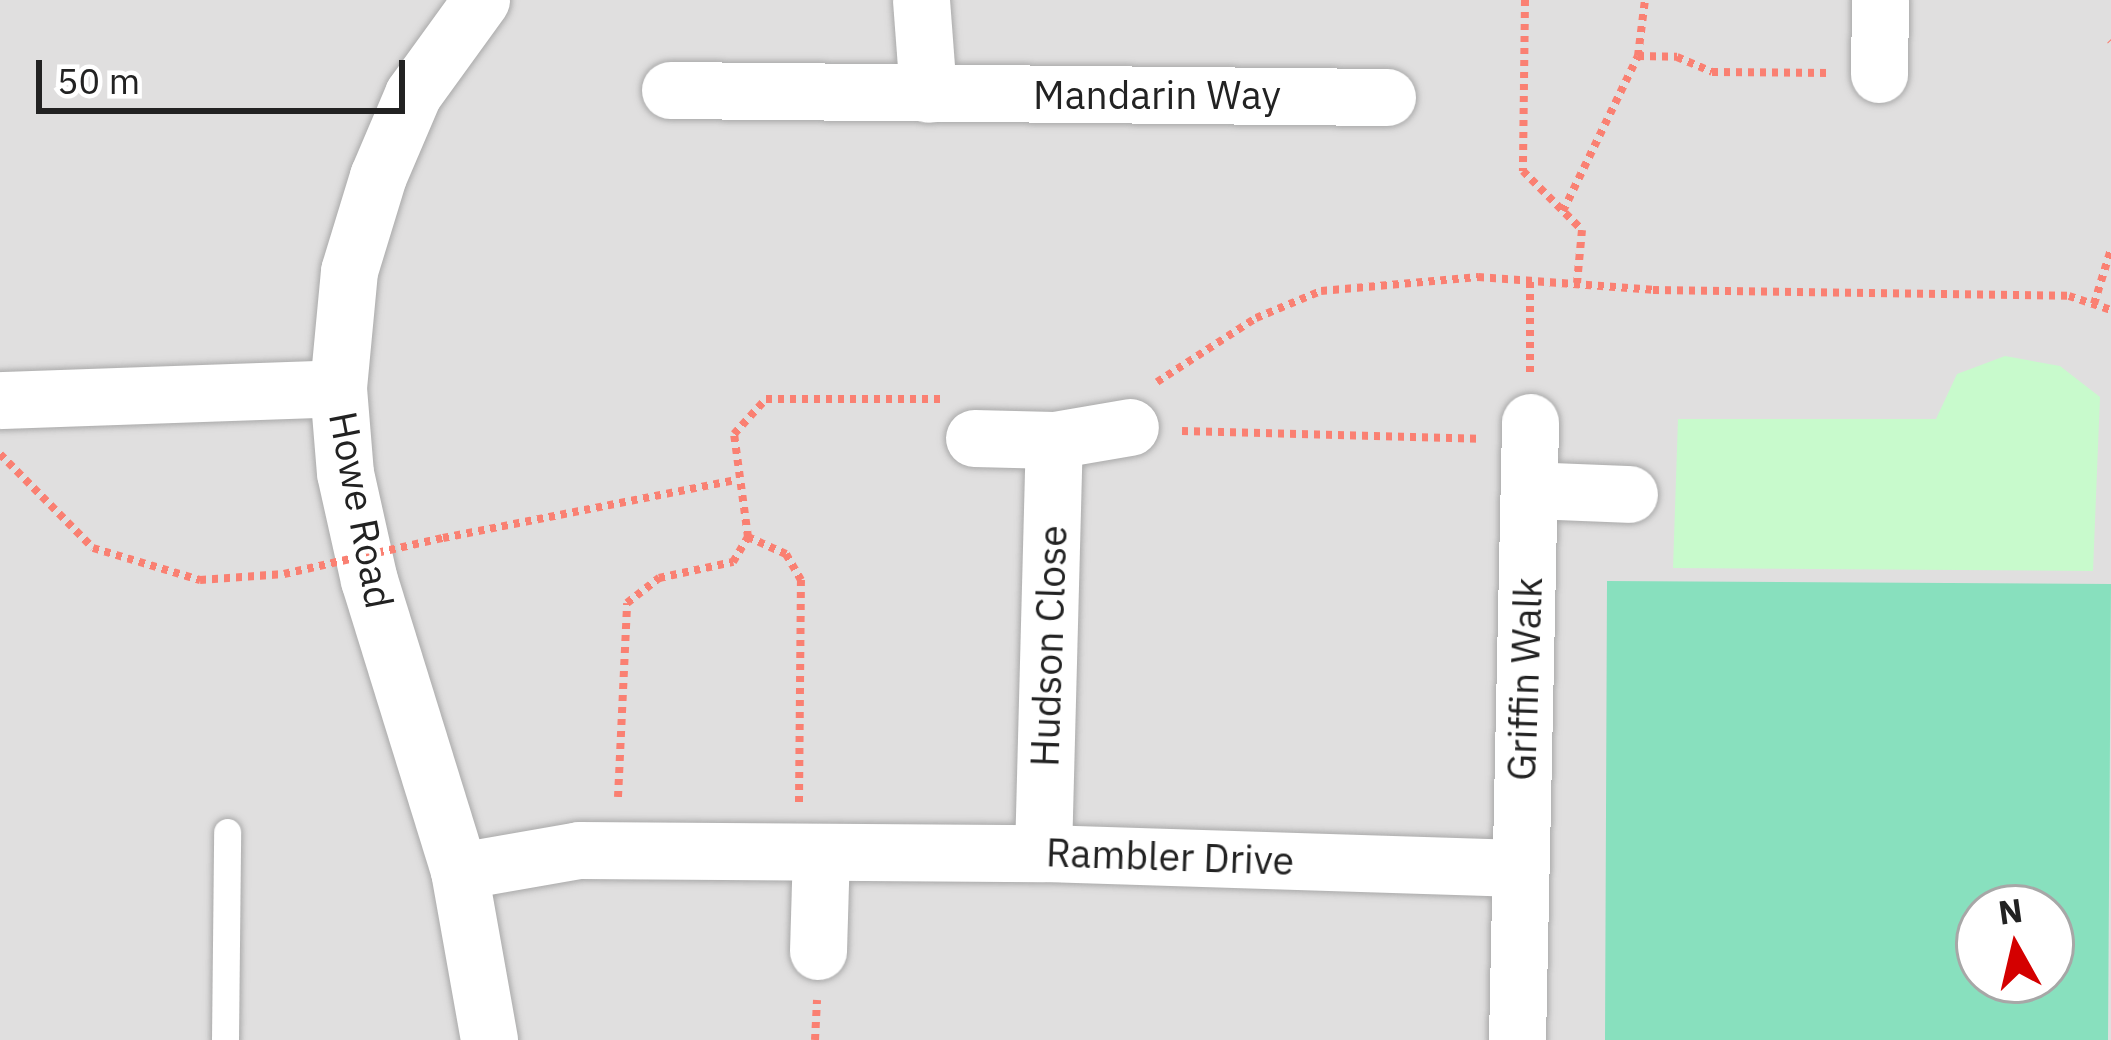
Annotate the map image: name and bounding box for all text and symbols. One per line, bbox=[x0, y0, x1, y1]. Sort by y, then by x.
scale bar bbox=[42, 36, 411, 110]
text: 50 m bbox=[57, 57, 140, 104]
street label: Mandarin Way bbox=[1033, 72, 1281, 118]
street label: Howe Road bbox=[319, 408, 403, 612]
street label: Hudson Close bbox=[1021, 524, 1077, 768]
street label: Griffin Walk bbox=[1498, 576, 1552, 782]
street label: Rambler Drive bbox=[1045, 829, 1295, 885]
north arrow bbox=[1955, 884, 2075, 1004]
text: N bbox=[1996, 888, 2025, 934]

